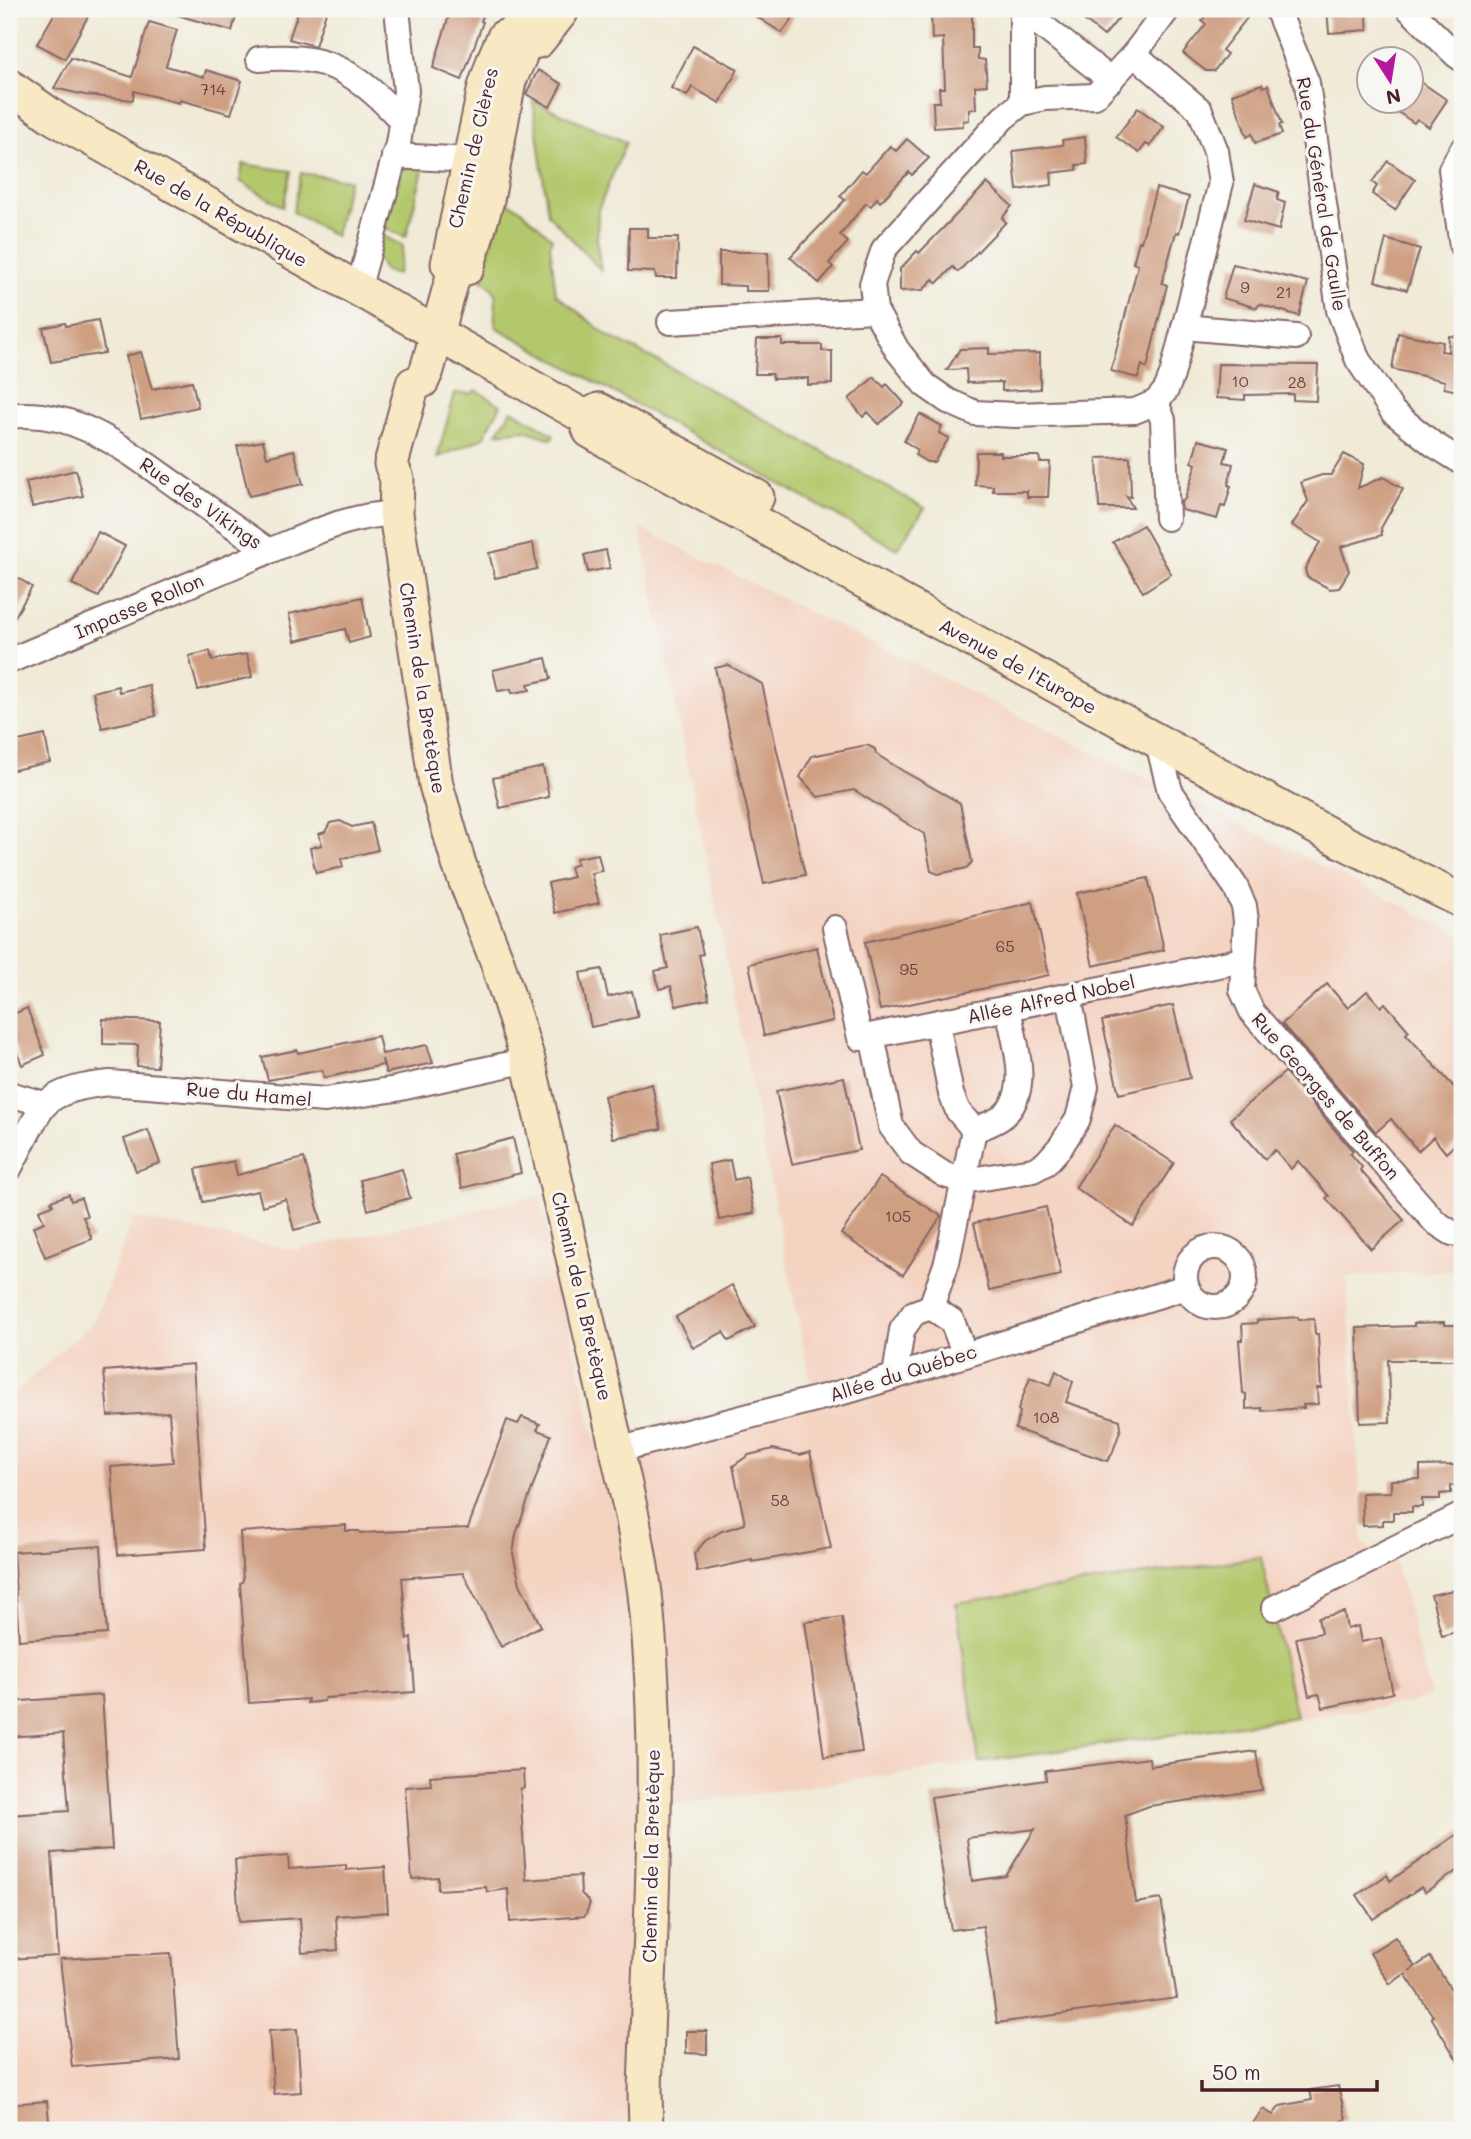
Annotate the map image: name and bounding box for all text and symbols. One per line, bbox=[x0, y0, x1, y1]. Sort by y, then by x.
north arrow bbox=[1356, 46, 1426, 116]
street label: Chemin de Clères bbox=[442, 65, 503, 231]
street label: Rue du Général de Gaulle bbox=[1292, 75, 1353, 313]
house number: 714 bbox=[200, 78, 226, 99]
text: N bbox=[1384, 83, 1403, 111]
street label: Rue de la République bbox=[130, 153, 312, 272]
house number: 9 bbox=[1240, 276, 1250, 297]
house number: 21 bbox=[1276, 281, 1292, 302]
house number: 10 bbox=[1231, 370, 1249, 391]
house number: 28 bbox=[1288, 371, 1307, 392]
street label: Rue des Vikings bbox=[135, 451, 268, 554]
street label: Impasse Rollon bbox=[70, 567, 207, 644]
street label: Chemin de la Bretèque bbox=[394, 580, 453, 795]
street label: Avenue de l'Europe bbox=[935, 612, 1101, 719]
house number: 65 bbox=[996, 935, 1015, 956]
house number: 95 bbox=[900, 958, 918, 979]
street label: Allée Alfred Nobel bbox=[965, 969, 1137, 1029]
street label: Rue Georges de Buffon bbox=[1247, 1007, 1406, 1185]
street label: Rue du Hamel bbox=[185, 1076, 313, 1111]
street label: Chemin de la Bretèque bbox=[546, 1189, 619, 1403]
house number: 105 bbox=[885, 1205, 911, 1226]
street label: Allée du Québec bbox=[826, 1338, 980, 1407]
house number: 108 bbox=[1033, 1406, 1060, 1427]
house number: 58 bbox=[770, 1489, 790, 1510]
street label: Chemin de la Bretèque bbox=[636, 1749, 665, 1963]
scale bar bbox=[1202, 2048, 1376, 2092]
text: 50 m bbox=[1212, 2058, 1261, 2085]

